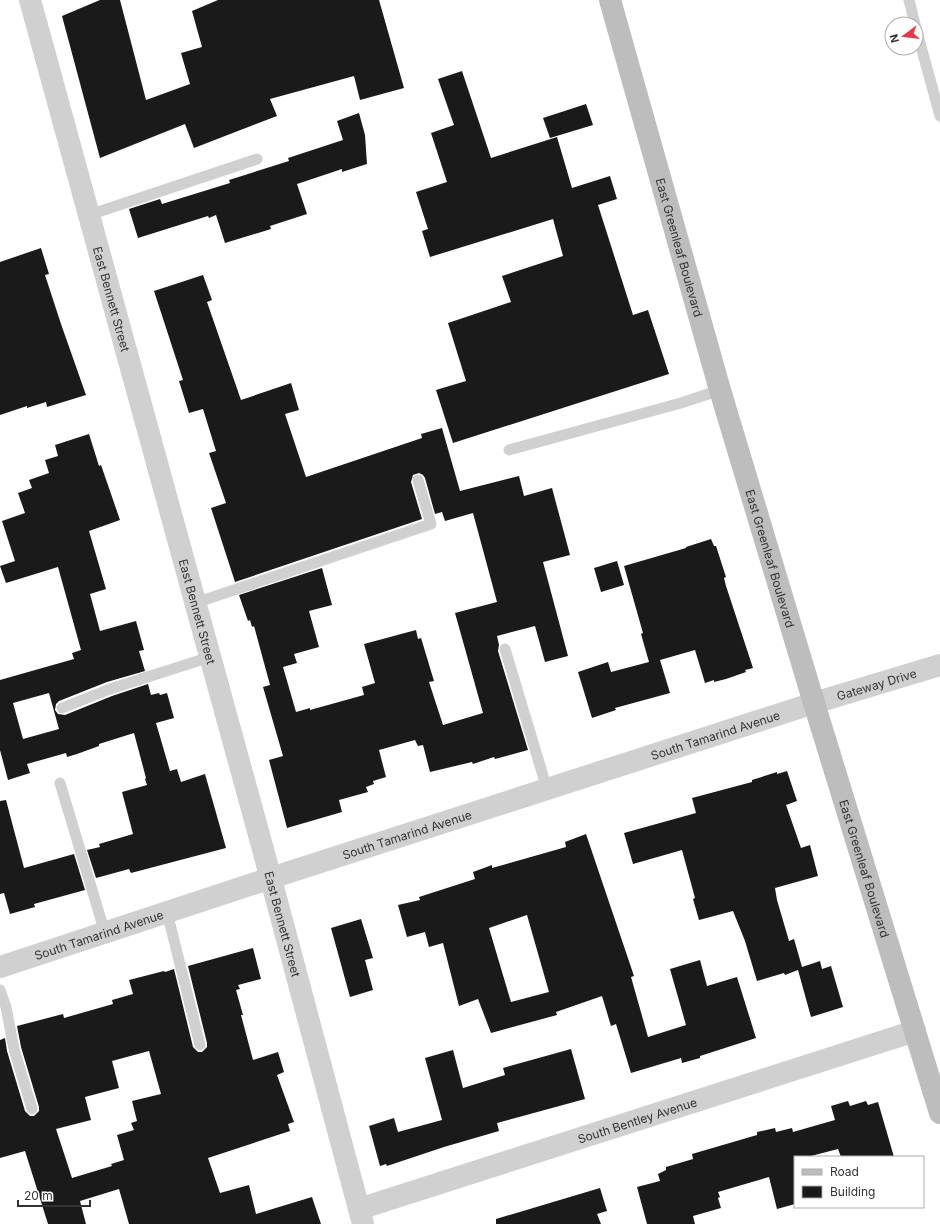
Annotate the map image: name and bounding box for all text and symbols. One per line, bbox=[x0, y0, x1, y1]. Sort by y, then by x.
north arrow bbox=[884, 16, 924, 56]
text: N bbox=[886, 33, 902, 44]
street label: East Greenleaf Boulevard bbox=[653, 176, 706, 318]
street label: East Bennett Street bbox=[90, 245, 134, 353]
street label: East Greenleaf Boulevard bbox=[743, 487, 798, 629]
street label: East Bennett Street bbox=[176, 557, 219, 666]
street label: Gateway Drive bbox=[835, 665, 918, 703]
street label: South Tamarind Avenue bbox=[649, 707, 782, 763]
street label: East Greenleaf Boulevard bbox=[837, 798, 893, 939]
street label: South Tamarind Avenue bbox=[340, 806, 473, 862]
street label: East Bennett Street bbox=[262, 870, 304, 978]
street label: South Tamarind Avenue bbox=[32, 906, 165, 963]
street label: South Bentley Avenue bbox=[576, 1094, 699, 1146]
legend bbox=[794, 1156, 924, 1208]
text: Road bbox=[830, 1164, 859, 1179]
scale bar bbox=[18, 1182, 90, 1208]
text: Building bbox=[830, 1184, 875, 1199]
text: 20 m bbox=[24, 1188, 53, 1203]

